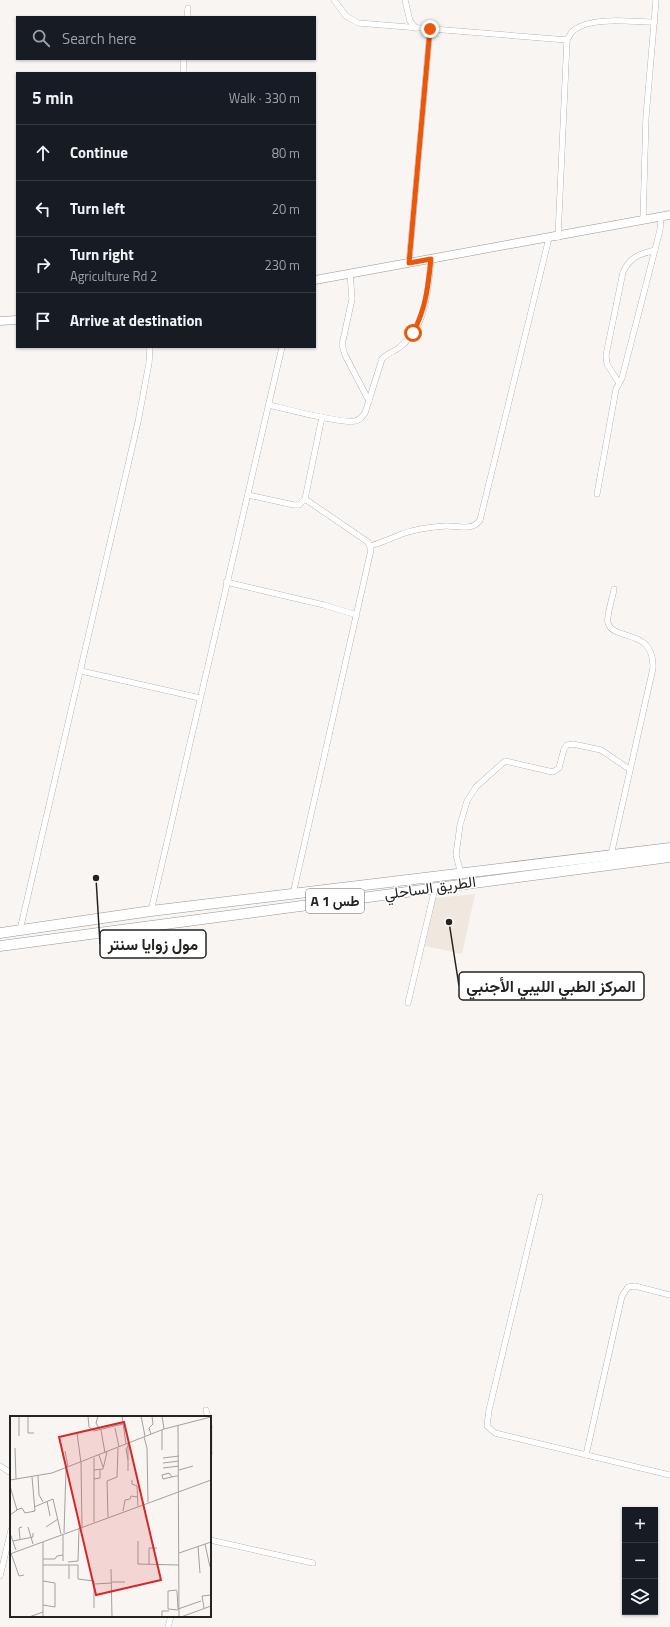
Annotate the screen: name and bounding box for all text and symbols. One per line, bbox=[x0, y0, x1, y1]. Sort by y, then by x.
search box bbox=[16, 16, 316, 60]
route end bbox=[421, 20, 439, 38]
icon: search bbox=[30, 27, 52, 49]
text: Search here bbox=[62, 27, 136, 50]
text: 5 min bbox=[32, 85, 73, 111]
text: Walk · 330 m bbox=[229, 88, 300, 108]
text: Continue bbox=[70, 141, 128, 164]
icon: ahead bbox=[32, 142, 54, 164]
text: 80 m bbox=[272, 143, 300, 163]
text: Turn left bbox=[70, 197, 125, 220]
icon: left bbox=[32, 198, 54, 220]
text: 20 m bbox=[272, 199, 300, 219]
text: Turn right bbox=[70, 243, 134, 266]
icon: right bbox=[32, 254, 54, 276]
text: 230 m bbox=[264, 255, 300, 275]
text: Agriculture Rd 2 bbox=[70, 266, 157, 286]
text: Arrive at destination bbox=[70, 309, 203, 332]
icon: arrive bbox=[32, 310, 54, 332]
route start bbox=[404, 324, 422, 342]
street label: الطريق الساحلي bbox=[383, 870, 477, 907]
road number: A 1 طس bbox=[306, 889, 364, 913]
callout: مول زوايا سنتر bbox=[100, 930, 206, 958]
text: مول زوايا سنتر bbox=[107, 932, 199, 956]
callout: المركز الطبي الليبي الأجنبي bbox=[459, 972, 644, 1000]
text: المركز الطبي الليبي الأجنبي bbox=[466, 974, 636, 1000]
inset map bbox=[10, 1416, 211, 1617]
map controls bbox=[622, 1507, 658, 1615]
button: + bbox=[622, 1507, 658, 1543]
button: − bbox=[622, 1543, 658, 1579]
button: layers bbox=[622, 1579, 658, 1615]

